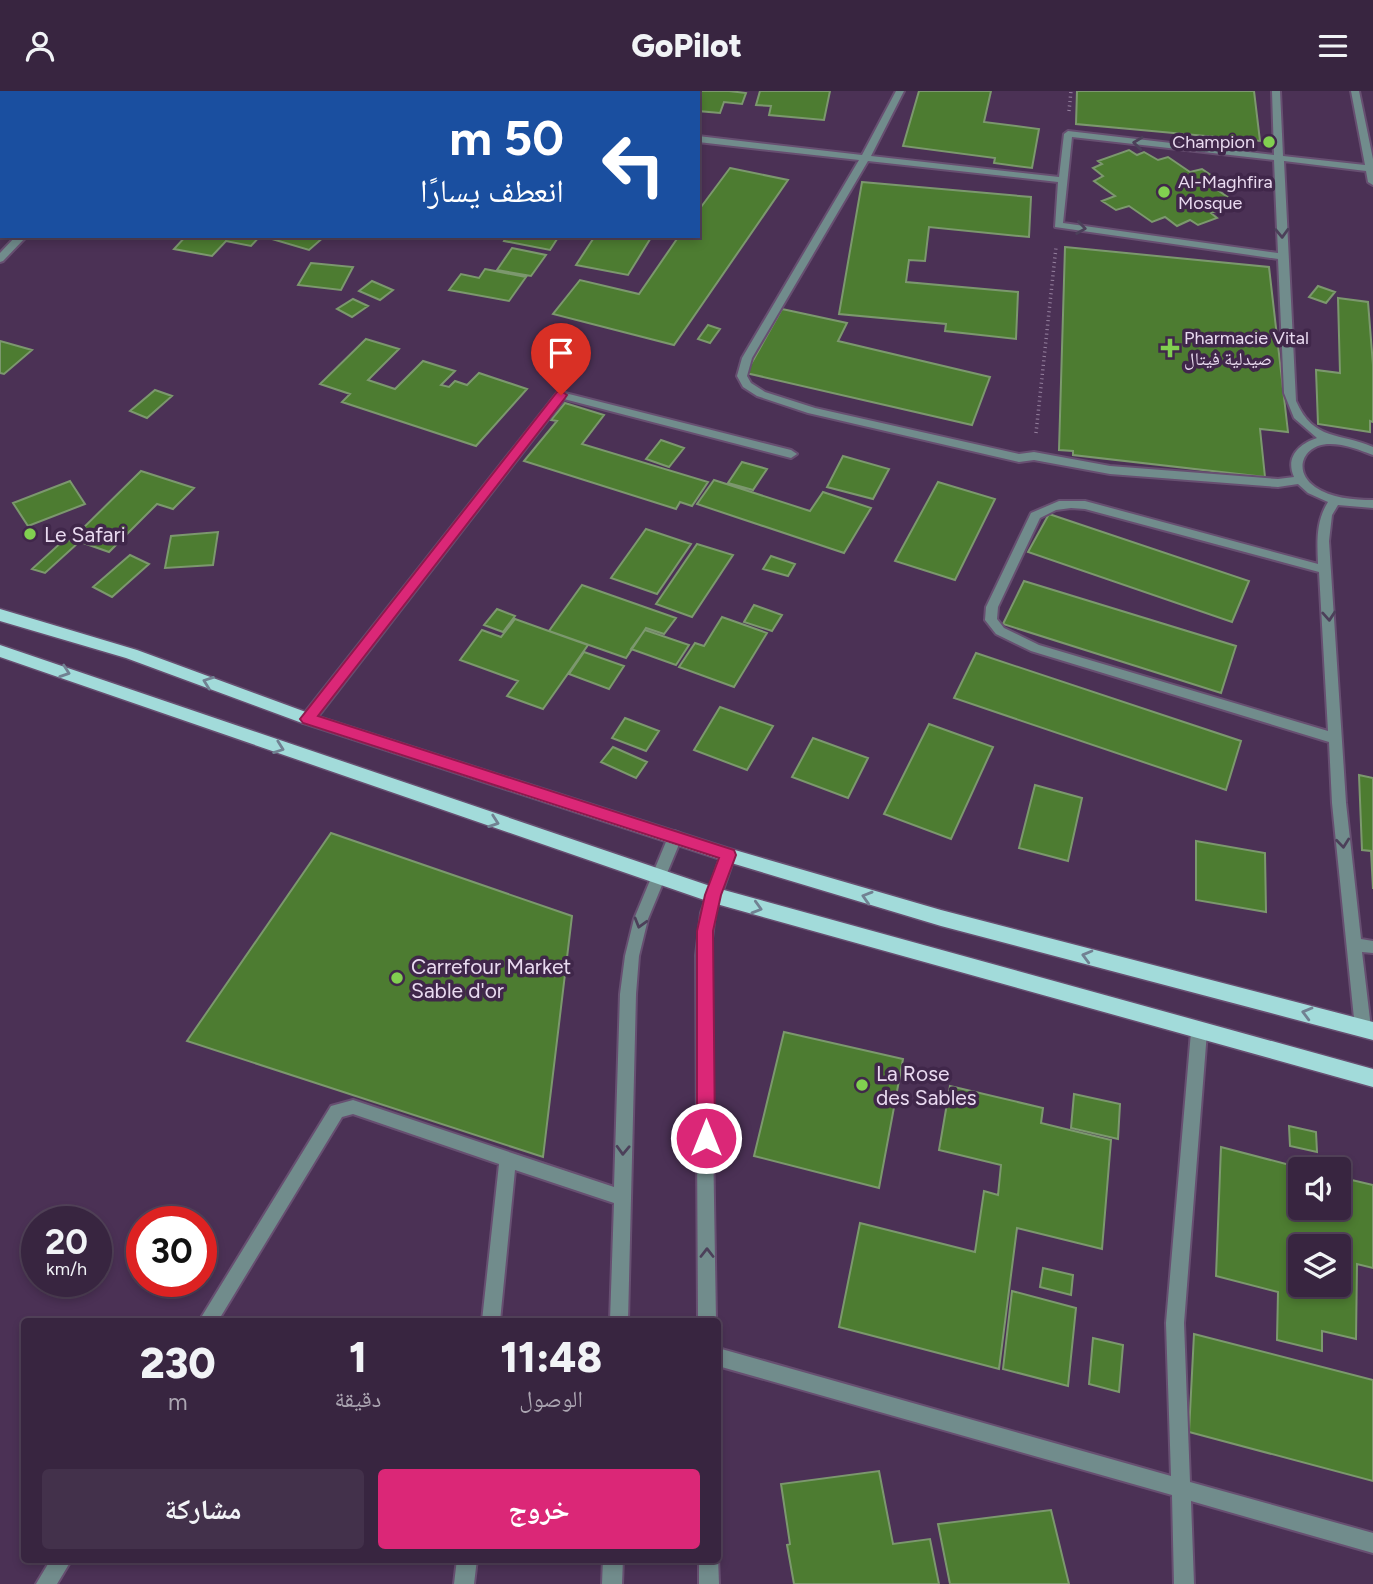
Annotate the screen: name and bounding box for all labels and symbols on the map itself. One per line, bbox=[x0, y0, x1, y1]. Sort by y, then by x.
place label: Champion bbox=[1172, 131, 1255, 153]
marker: Champion bbox=[1261, 134, 1277, 150]
one-way arrow bbox=[1132, 135, 1144, 150]
place label: Al-Maghfira Mosque bbox=[1178, 171, 1273, 214]
marker: Al-Maghfira Mosque bbox=[1156, 184, 1172, 200]
one-way arrow bbox=[1075, 221, 1087, 236]
one-way arrow bbox=[1274, 227, 1289, 238]
pin bbox=[531, 323, 591, 395]
place label: Pharmacie Vital صيدلية فيتال bbox=[1184, 327, 1309, 370]
marker: Pharmacie Vital صيدلية فيتال bbox=[1162, 340, 1178, 356]
place label: Le Safari bbox=[44, 522, 126, 547]
marker: Le Safari bbox=[22, 526, 38, 542]
one-way arrow bbox=[1321, 610, 1336, 621]
one-way arrow bbox=[58, 664, 70, 678]
one-way arrow bbox=[203, 676, 215, 690]
one-way arrow bbox=[273, 740, 285, 754]
one-way arrow bbox=[488, 814, 500, 828]
one-way arrow bbox=[1336, 837, 1351, 848]
one-way arrow bbox=[862, 890, 874, 905]
one-way arrow bbox=[751, 899, 763, 914]
one-way arrow bbox=[634, 917, 648, 929]
one-way arrow bbox=[1081, 950, 1093, 964]
place label: Carrefour Market Sable d'or bbox=[411, 954, 571, 1003]
marker: Carrefour Market Sable d'or bbox=[389, 970, 405, 986]
one-way arrow bbox=[1301, 1007, 1313, 1022]
place label: La Rose des Sables bbox=[876, 1061, 977, 1110]
marker: La Rose des Sables bbox=[854, 1077, 870, 1093]
position arrow bbox=[669, 1101, 743, 1175]
one-way arrow bbox=[616, 1144, 631, 1155]
speed limit sign: 30 bbox=[126, 1206, 217, 1297]
one-way arrow bbox=[699, 1247, 715, 1258]

